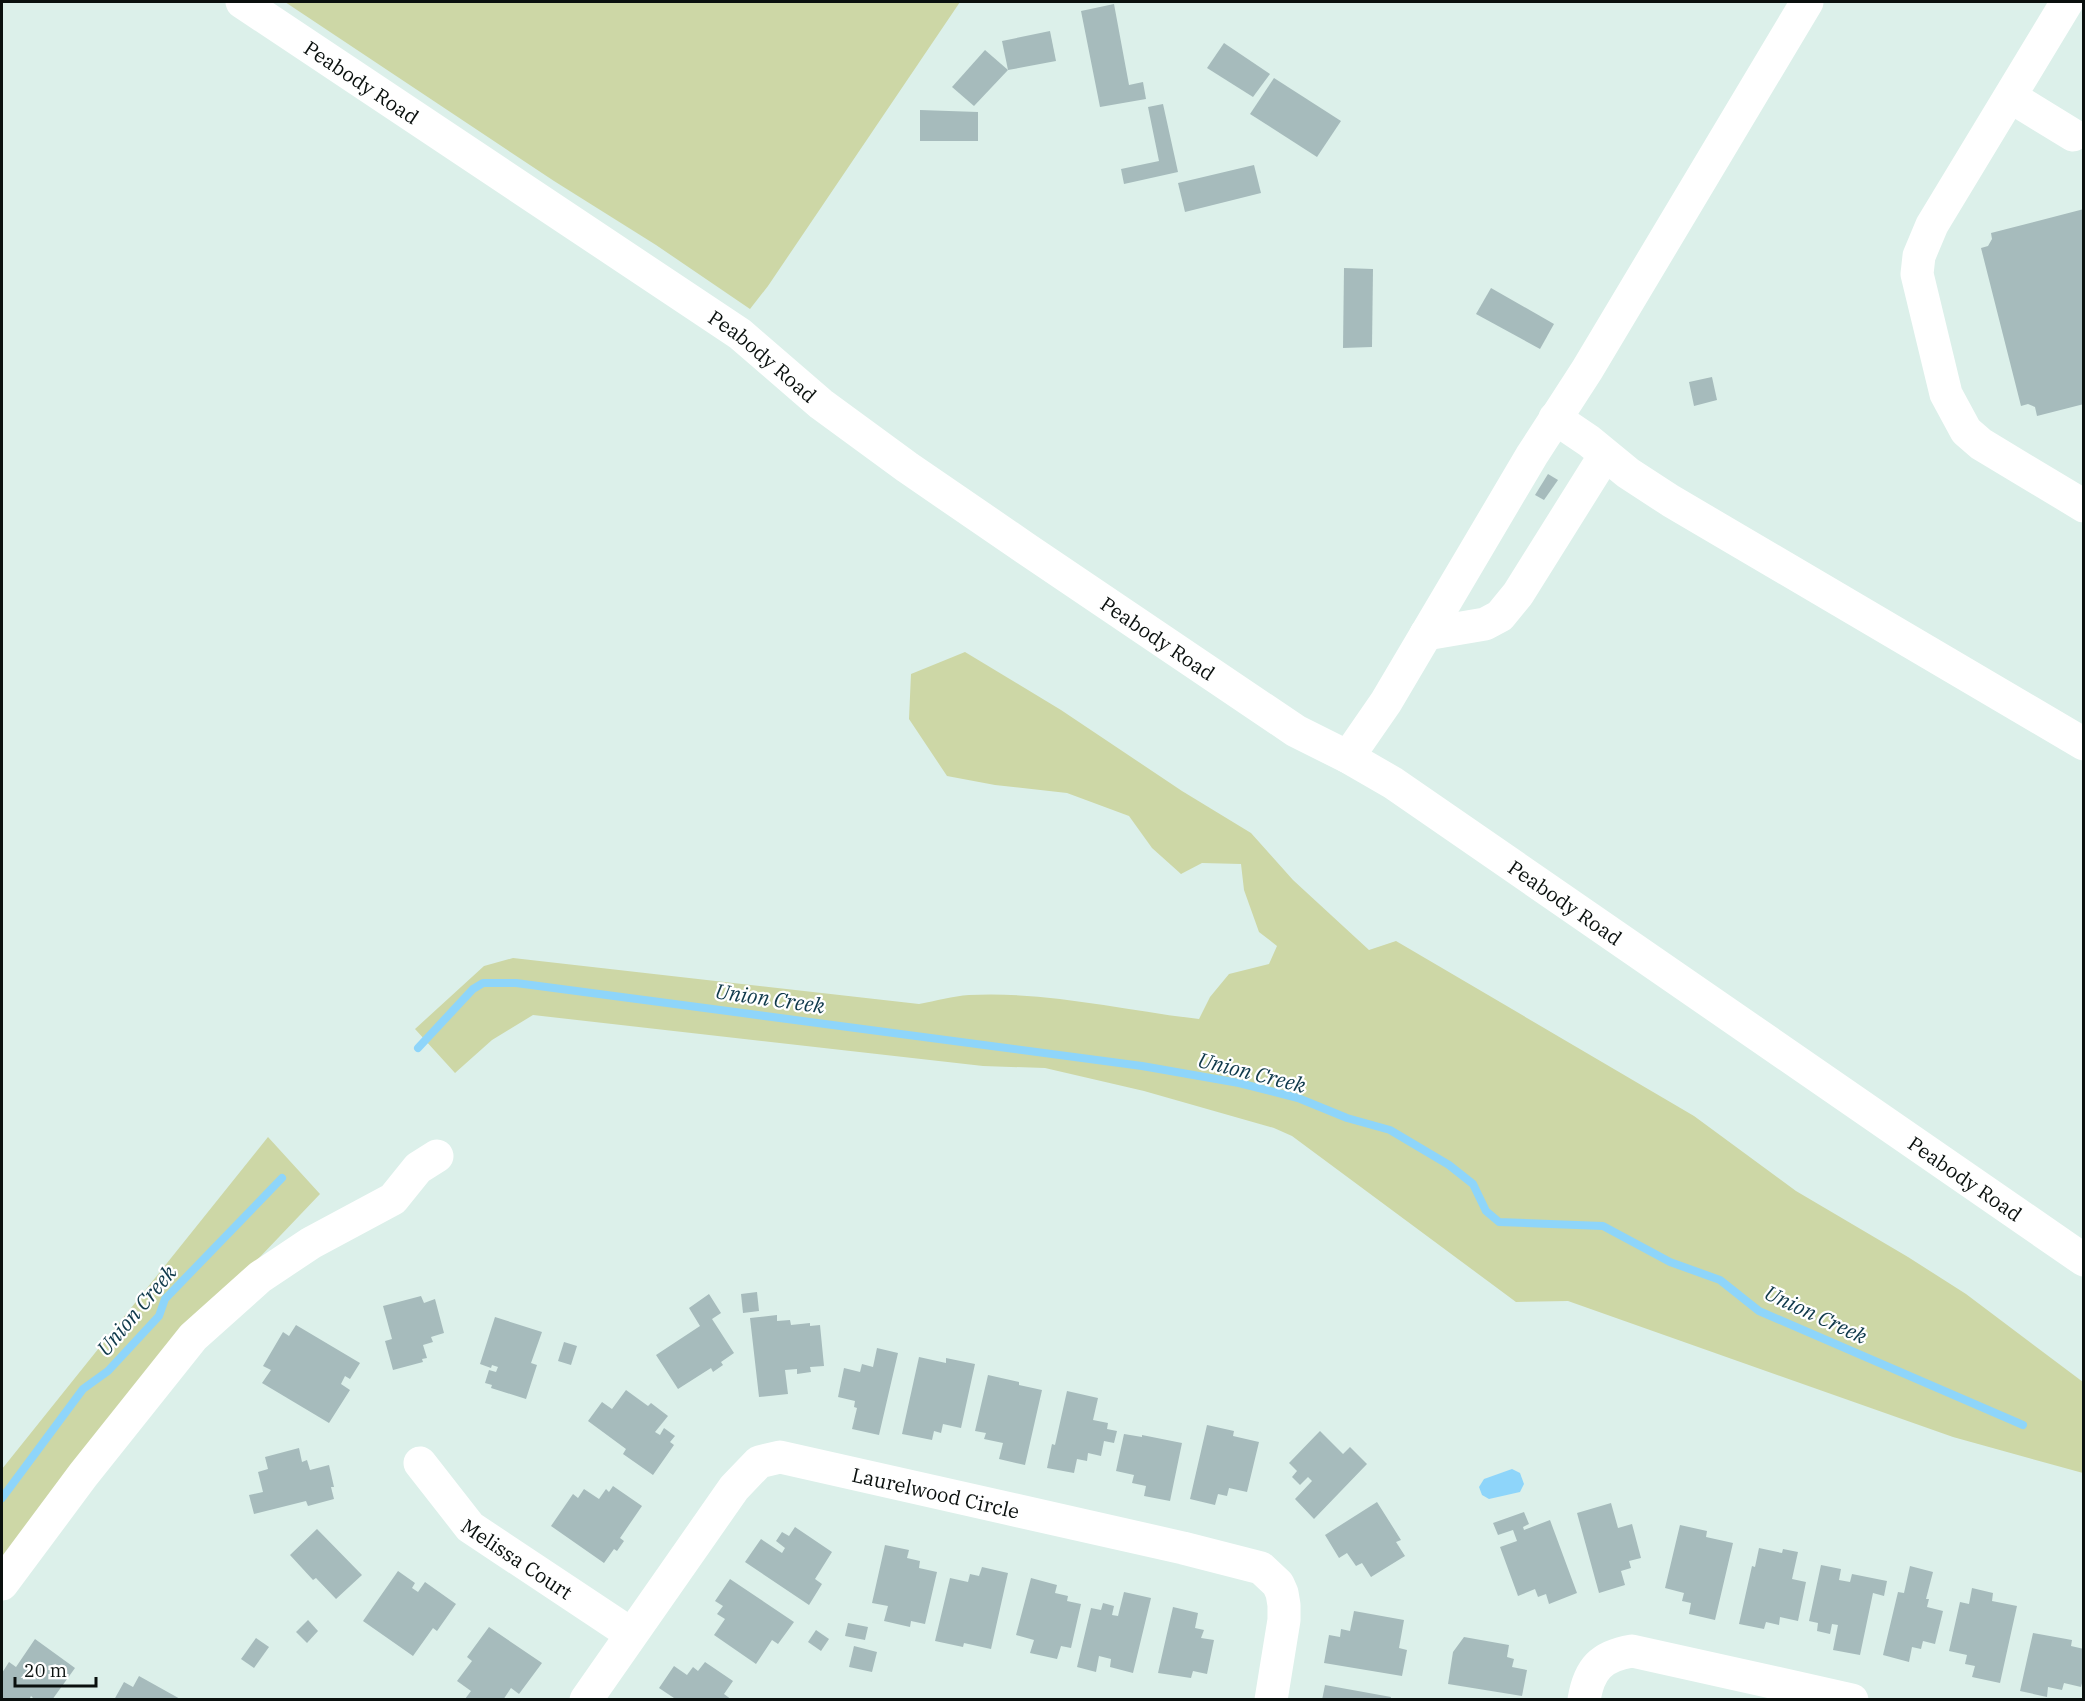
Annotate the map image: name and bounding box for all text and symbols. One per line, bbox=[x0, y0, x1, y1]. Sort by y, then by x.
street label: Peabody Road bbox=[299, 34, 424, 130]
street label: Peabody Road bbox=[704, 303, 823, 408]
street label: Peabody Road bbox=[1096, 590, 1221, 686]
street label: Peabody Road bbox=[1503, 853, 1628, 951]
water label: Union Creek bbox=[713, 976, 827, 1020]
water label: Union Creek bbox=[1195, 1045, 1310, 1099]
street label: Peabody Road bbox=[1903, 1129, 2028, 1227]
water label: Union Creek bbox=[90, 1258, 183, 1361]
water label: Union Creek bbox=[1760, 1278, 1873, 1350]
street label: Laurelwood Circle bbox=[849, 1460, 1022, 1524]
street label: Melissa Court bbox=[456, 1512, 578, 1605]
scale bar bbox=[15, 1650, 96, 1688]
text: 20 m bbox=[24, 1659, 67, 1682]

